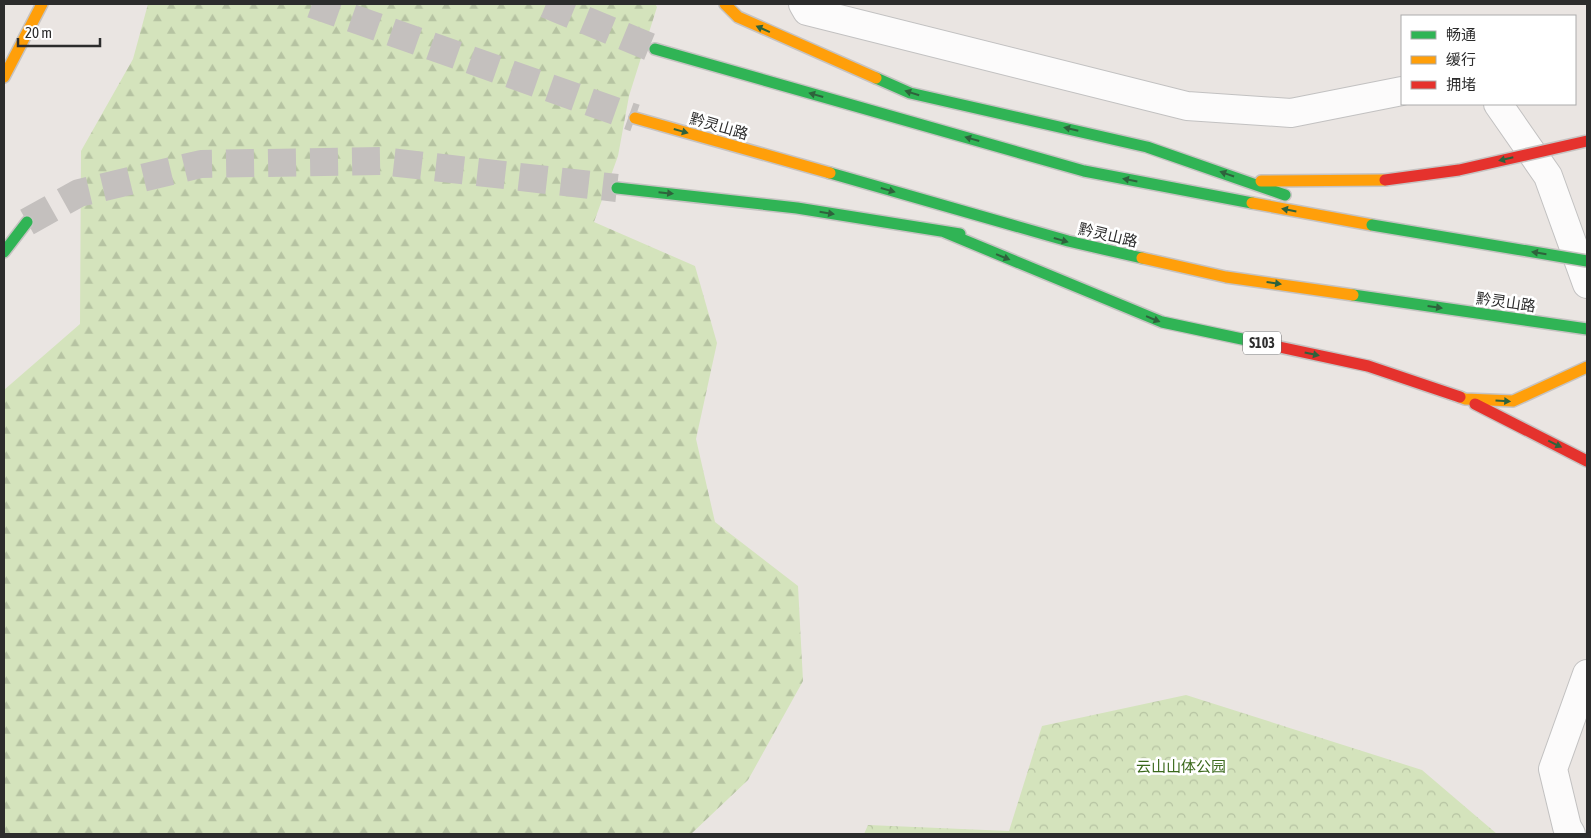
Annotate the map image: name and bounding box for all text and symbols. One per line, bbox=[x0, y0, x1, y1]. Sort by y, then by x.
scale bar bbox=[18, 15, 100, 47]
legend bbox=[1401, 15, 1576, 105]
text: 20 m bbox=[25, 24, 52, 41]
one-way arrow bbox=[756, 24, 770, 32]
text: 畅通 bbox=[1446, 26, 1476, 43]
text: 缓行 bbox=[1446, 51, 1476, 68]
text: 拥堵 bbox=[1446, 76, 1476, 93]
one-way arrow bbox=[905, 88, 920, 96]
one-way arrow bbox=[809, 90, 824, 98]
street label: 黔灵山路 bbox=[688, 110, 750, 142]
one-way arrow bbox=[1063, 125, 1078, 133]
one-way arrow bbox=[674, 127, 689, 135]
one-way arrow bbox=[965, 135, 980, 143]
one-way arrow bbox=[1498, 155, 1513, 163]
one-way arrow bbox=[1219, 170, 1234, 178]
one-way arrow bbox=[1121, 175, 1137, 183]
one-way arrow bbox=[881, 187, 896, 195]
one-way arrow bbox=[658, 189, 674, 197]
one-way arrow bbox=[1281, 205, 1297, 213]
one-way arrow bbox=[820, 209, 836, 217]
street label: 黔灵山路 bbox=[1077, 220, 1139, 250]
one-way arrow bbox=[1054, 236, 1069, 244]
one-way arrow bbox=[1531, 248, 1547, 256]
one-way arrow bbox=[996, 253, 1010, 261]
one-way arrow bbox=[1266, 280, 1282, 288]
street label: 黔灵山路 bbox=[1475, 289, 1537, 315]
one-way arrow bbox=[1427, 303, 1443, 311]
one-way arrow bbox=[1146, 315, 1160, 323]
road number: S103 bbox=[1243, 332, 1281, 354]
one-way arrow bbox=[1304, 350, 1319, 358]
one-way arrow bbox=[1495, 397, 1511, 405]
one-way arrow bbox=[1548, 440, 1563, 448]
park label: 云山山体公园 bbox=[1136, 758, 1226, 775]

